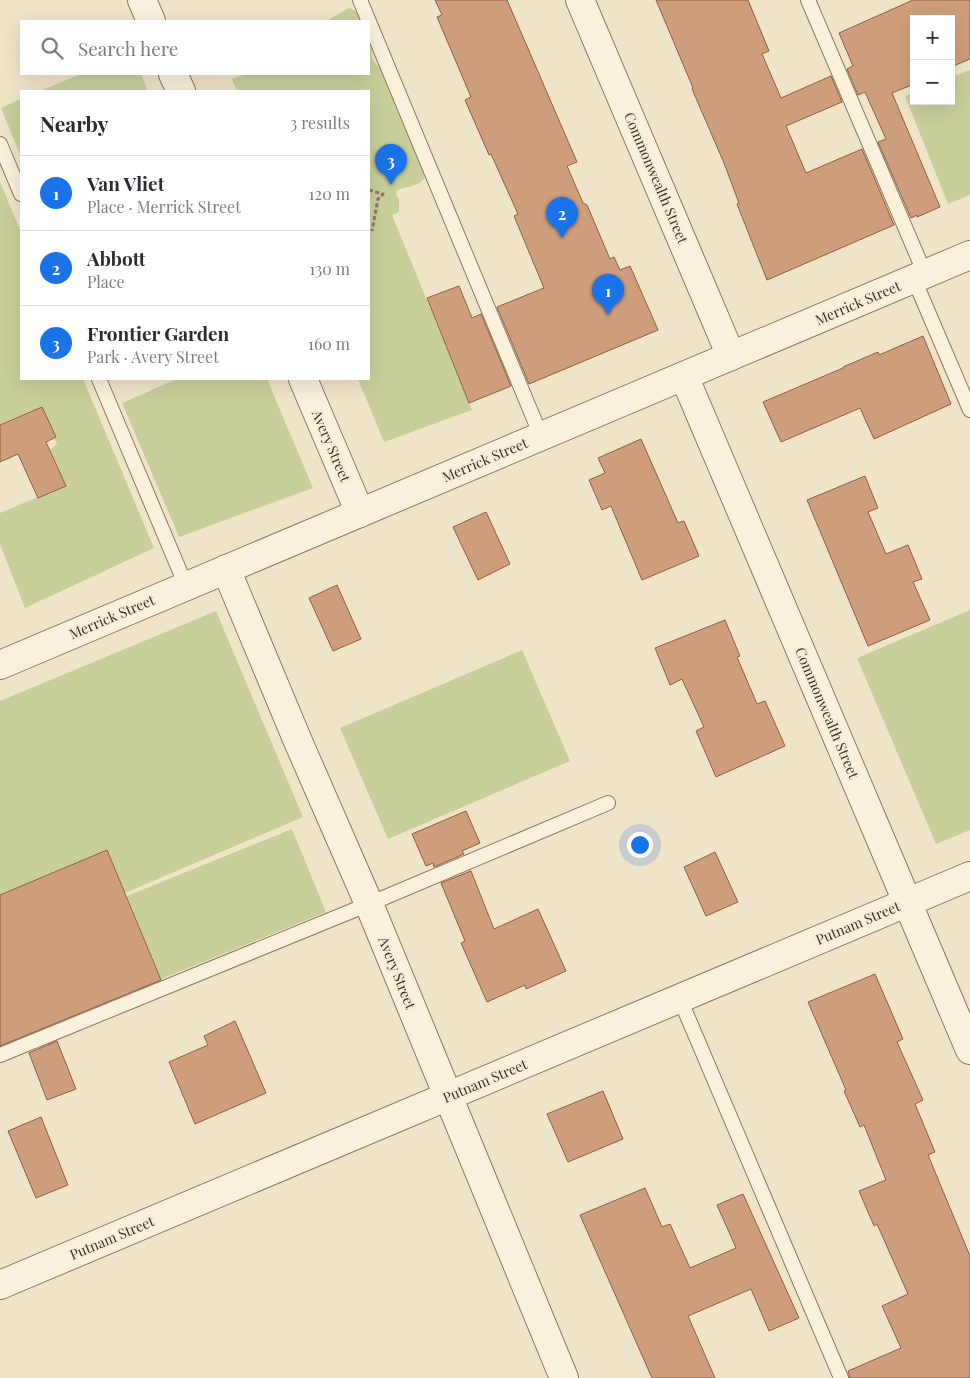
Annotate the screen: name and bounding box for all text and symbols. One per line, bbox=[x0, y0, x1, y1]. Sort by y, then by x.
map controls bbox=[910, 15, 955, 105]
button: + bbox=[910, 15, 955, 60]
search box bbox=[20, 20, 370, 75]
icon: search bbox=[38, 34, 66, 62]
text: Search here bbox=[78, 35, 178, 61]
button: − bbox=[910, 60, 955, 105]
text: Nearby bbox=[40, 109, 109, 137]
street label: Commonwealth Street bbox=[620, 109, 693, 247]
text: 3 results bbox=[290, 112, 350, 133]
pin: 3 bbox=[375, 144, 407, 185]
text: Van Vliet bbox=[87, 170, 164, 196]
text: 1 bbox=[53, 183, 59, 204]
text: 120 m bbox=[309, 183, 350, 204]
text: Place · Merrick Street bbox=[87, 196, 241, 217]
pin: 2 bbox=[546, 197, 578, 238]
text: Abbott bbox=[87, 245, 146, 271]
text: 2 bbox=[52, 258, 60, 279]
text: 130 m bbox=[309, 258, 350, 279]
text: Place bbox=[87, 271, 125, 292]
pin: 1 bbox=[592, 274, 624, 315]
street label: Merrick Street bbox=[812, 276, 904, 329]
text: Frontier Garden bbox=[87, 320, 229, 346]
text: 3 bbox=[52, 333, 60, 354]
text: 160 m bbox=[308, 333, 350, 354]
text: Park · Avery Street bbox=[87, 346, 219, 367]
street label: Avery Street bbox=[307, 406, 356, 486]
street label: Merrick Street bbox=[439, 433, 531, 486]
street label: Merrick Street bbox=[66, 590, 158, 643]
street label: Commonwealth Street bbox=[791, 644, 864, 782]
your location bbox=[627, 832, 653, 858]
street label: Putnam Street bbox=[813, 896, 904, 949]
street label: Avery Street bbox=[374, 933, 421, 1013]
street label: Putnam Street bbox=[440, 1054, 531, 1107]
street label: Putnam Street bbox=[67, 1211, 158, 1264]

